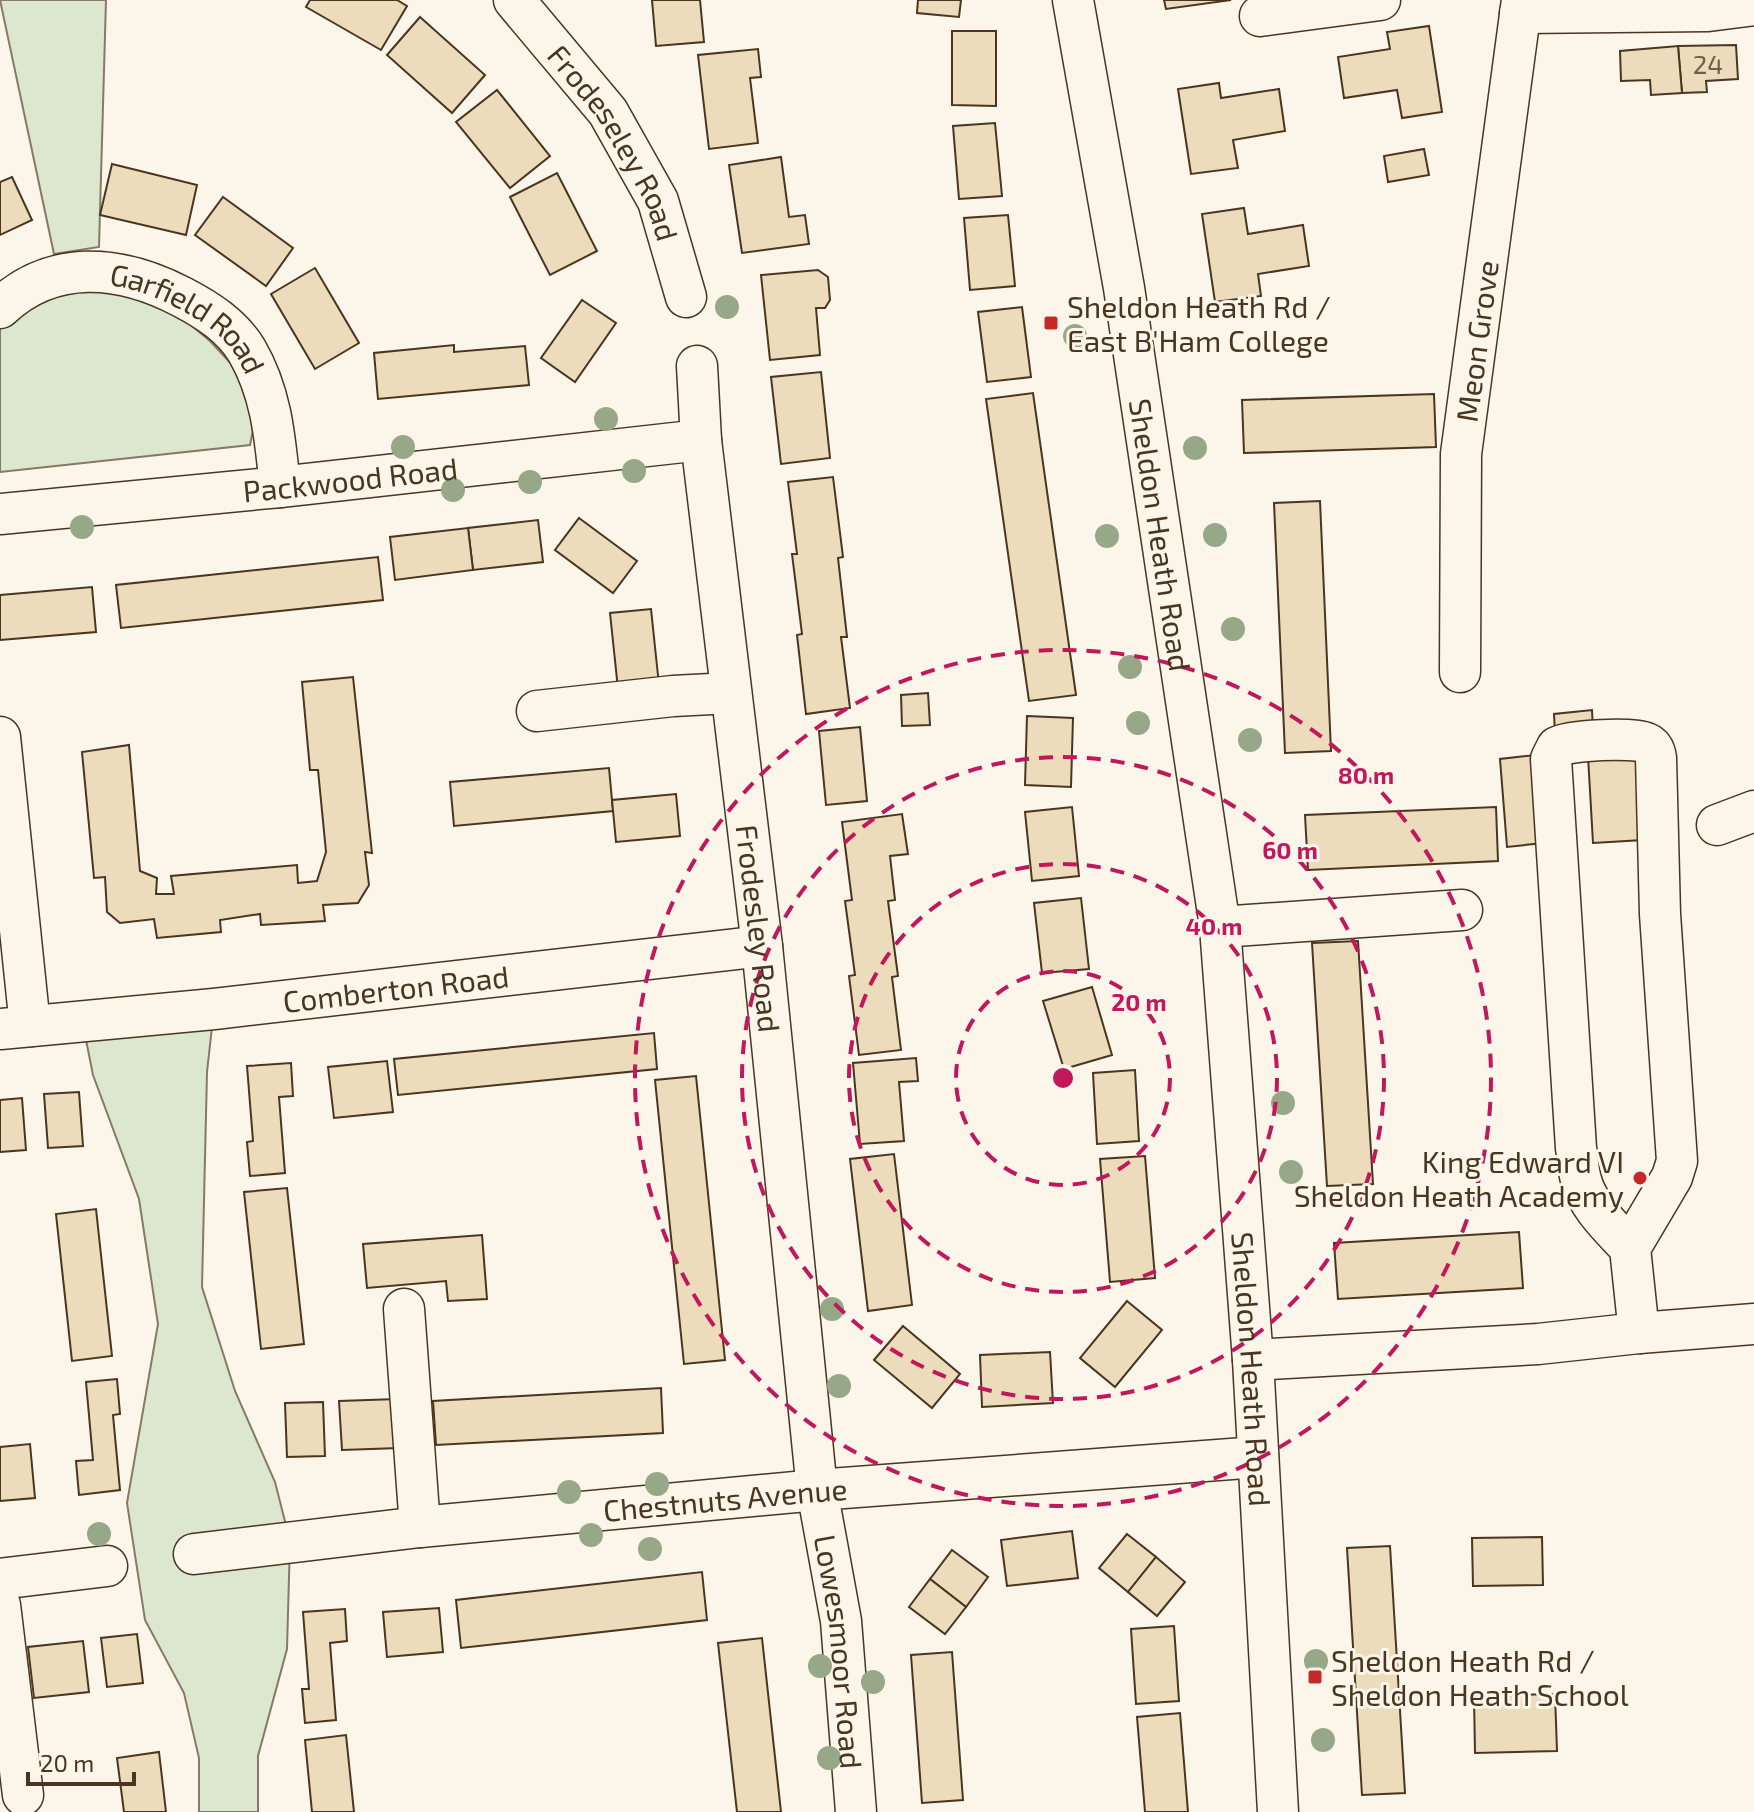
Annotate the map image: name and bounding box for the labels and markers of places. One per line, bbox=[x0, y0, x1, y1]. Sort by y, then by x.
place label: Sheldon Heath Rd / East B'Ham College bbox=[1067, 288, 1331, 358]
marker: Sheldon Heath Rd / East B'Ham College bbox=[1042, 314, 1060, 332]
centre of rings bbox=[1049, 1064, 1077, 1092]
place label: King Edward VI Sheldon Heath Academy bbox=[1294, 1143, 1624, 1213]
marker: King Edward VI Sheldon Heath Academy bbox=[1631, 1169, 1649, 1187]
place label: Sheldon Heath Rd / Sheldon Heath School bbox=[1331, 1642, 1629, 1712]
marker: Sheldon Heath Rd / Sheldon Heath School bbox=[1306, 1668, 1324, 1686]

